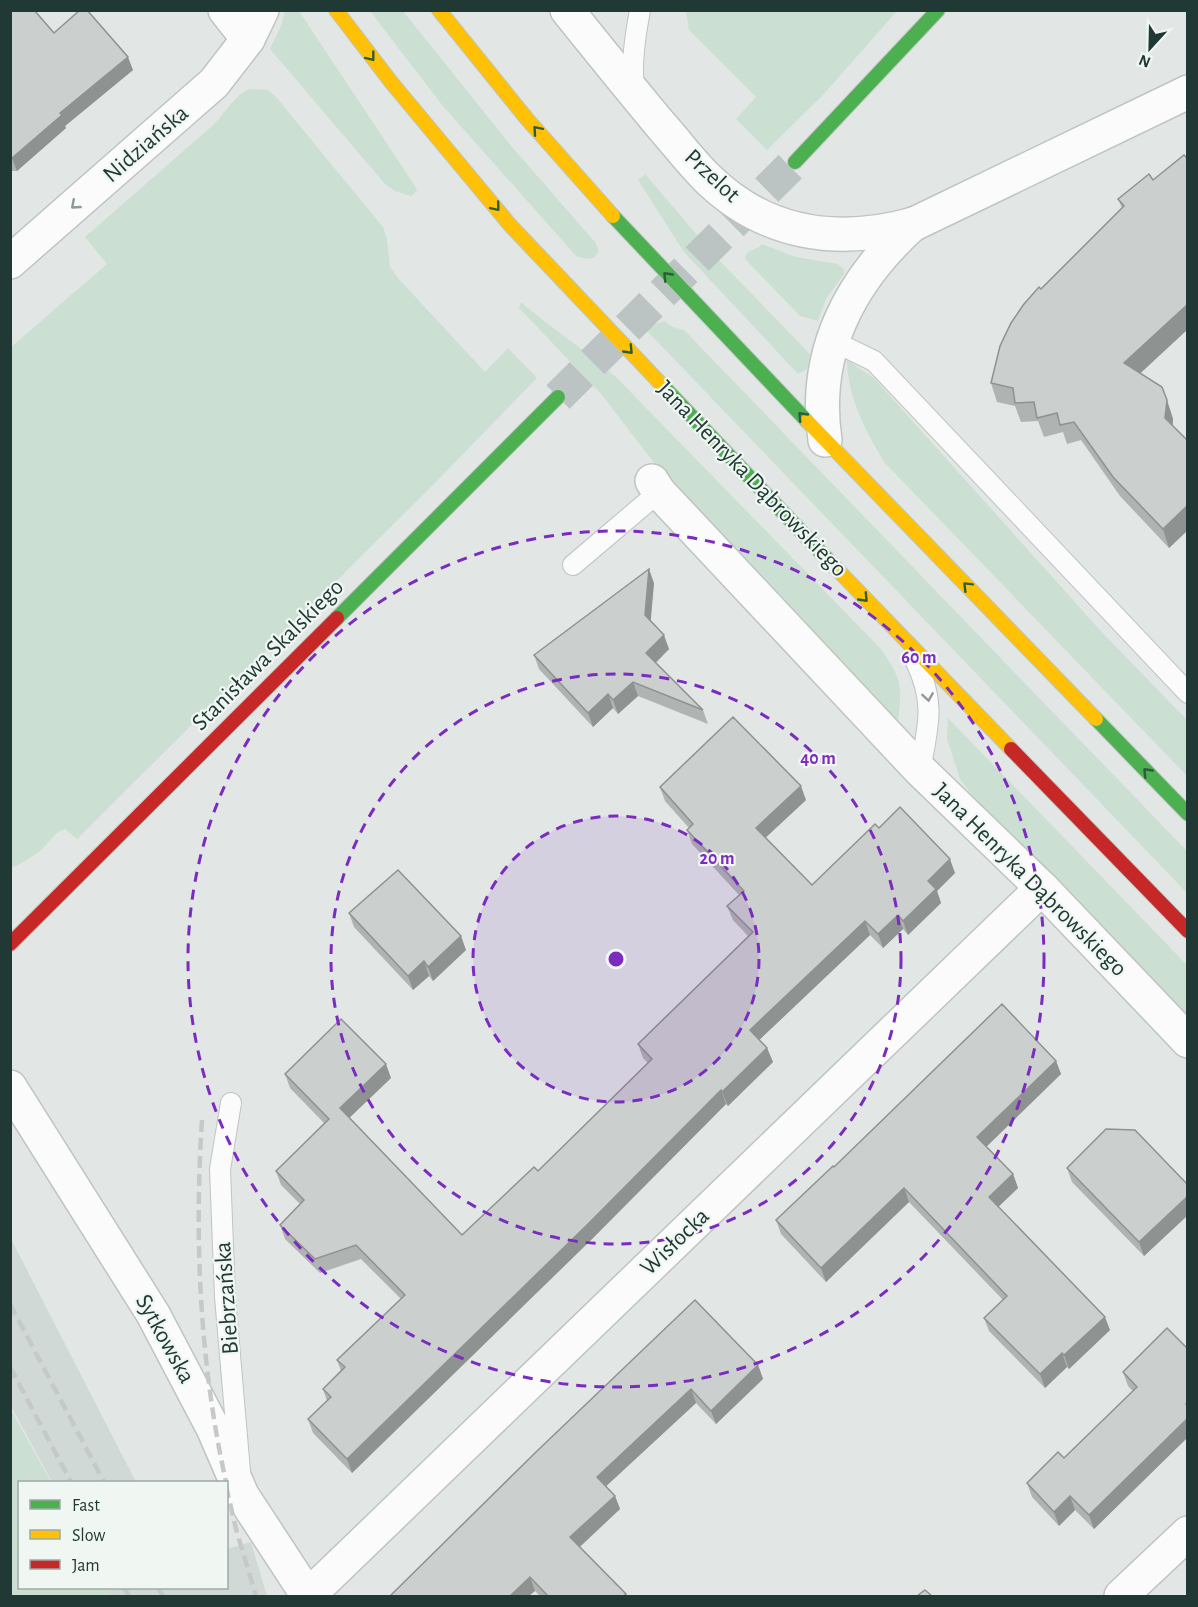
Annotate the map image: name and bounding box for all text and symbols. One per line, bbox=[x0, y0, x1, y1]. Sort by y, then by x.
north arrow bbox=[1120, 18, 1180, 78]
one-way arrow bbox=[364, 50, 375, 61]
text: N bbox=[1137, 51, 1153, 70]
street label: Nidziańska bbox=[99, 101, 193, 187]
one-way arrow bbox=[533, 126, 544, 137]
street label: Przelot bbox=[680, 145, 745, 207]
one-way arrow bbox=[71, 198, 82, 209]
one-way arrow bbox=[488, 200, 499, 211]
one-way arrow bbox=[663, 272, 674, 283]
one-way arrow bbox=[622, 343, 633, 353]
street label: Jana Henryka Dąbrowskiego bbox=[652, 376, 852, 582]
one-way arrow bbox=[798, 413, 809, 423]
street label: Stanisława Skalskiego bbox=[188, 575, 348, 735]
one-way arrow bbox=[963, 583, 974, 593]
one-way arrow bbox=[857, 590, 868, 601]
text: 60 m bbox=[901, 649, 937, 667]
one-way arrow bbox=[921, 692, 934, 702]
text: 40 m bbox=[800, 750, 836, 768]
one-way arrow bbox=[1143, 768, 1154, 778]
street label: Jana Henryka Dąbrowskiego bbox=[929, 779, 1131, 981]
text: 20 m bbox=[699, 850, 735, 868]
centre of rings bbox=[606, 949, 626, 969]
street label: Wisłocka bbox=[636, 1204, 714, 1280]
street label: Biebrzańska bbox=[211, 1241, 243, 1355]
street label: Sytkowska bbox=[131, 1291, 199, 1387]
legend bbox=[18, 1481, 228, 1589]
text: Fast bbox=[72, 1497, 100, 1515]
text: Slow bbox=[72, 1527, 105, 1545]
text: Jam bbox=[72, 1557, 100, 1575]

